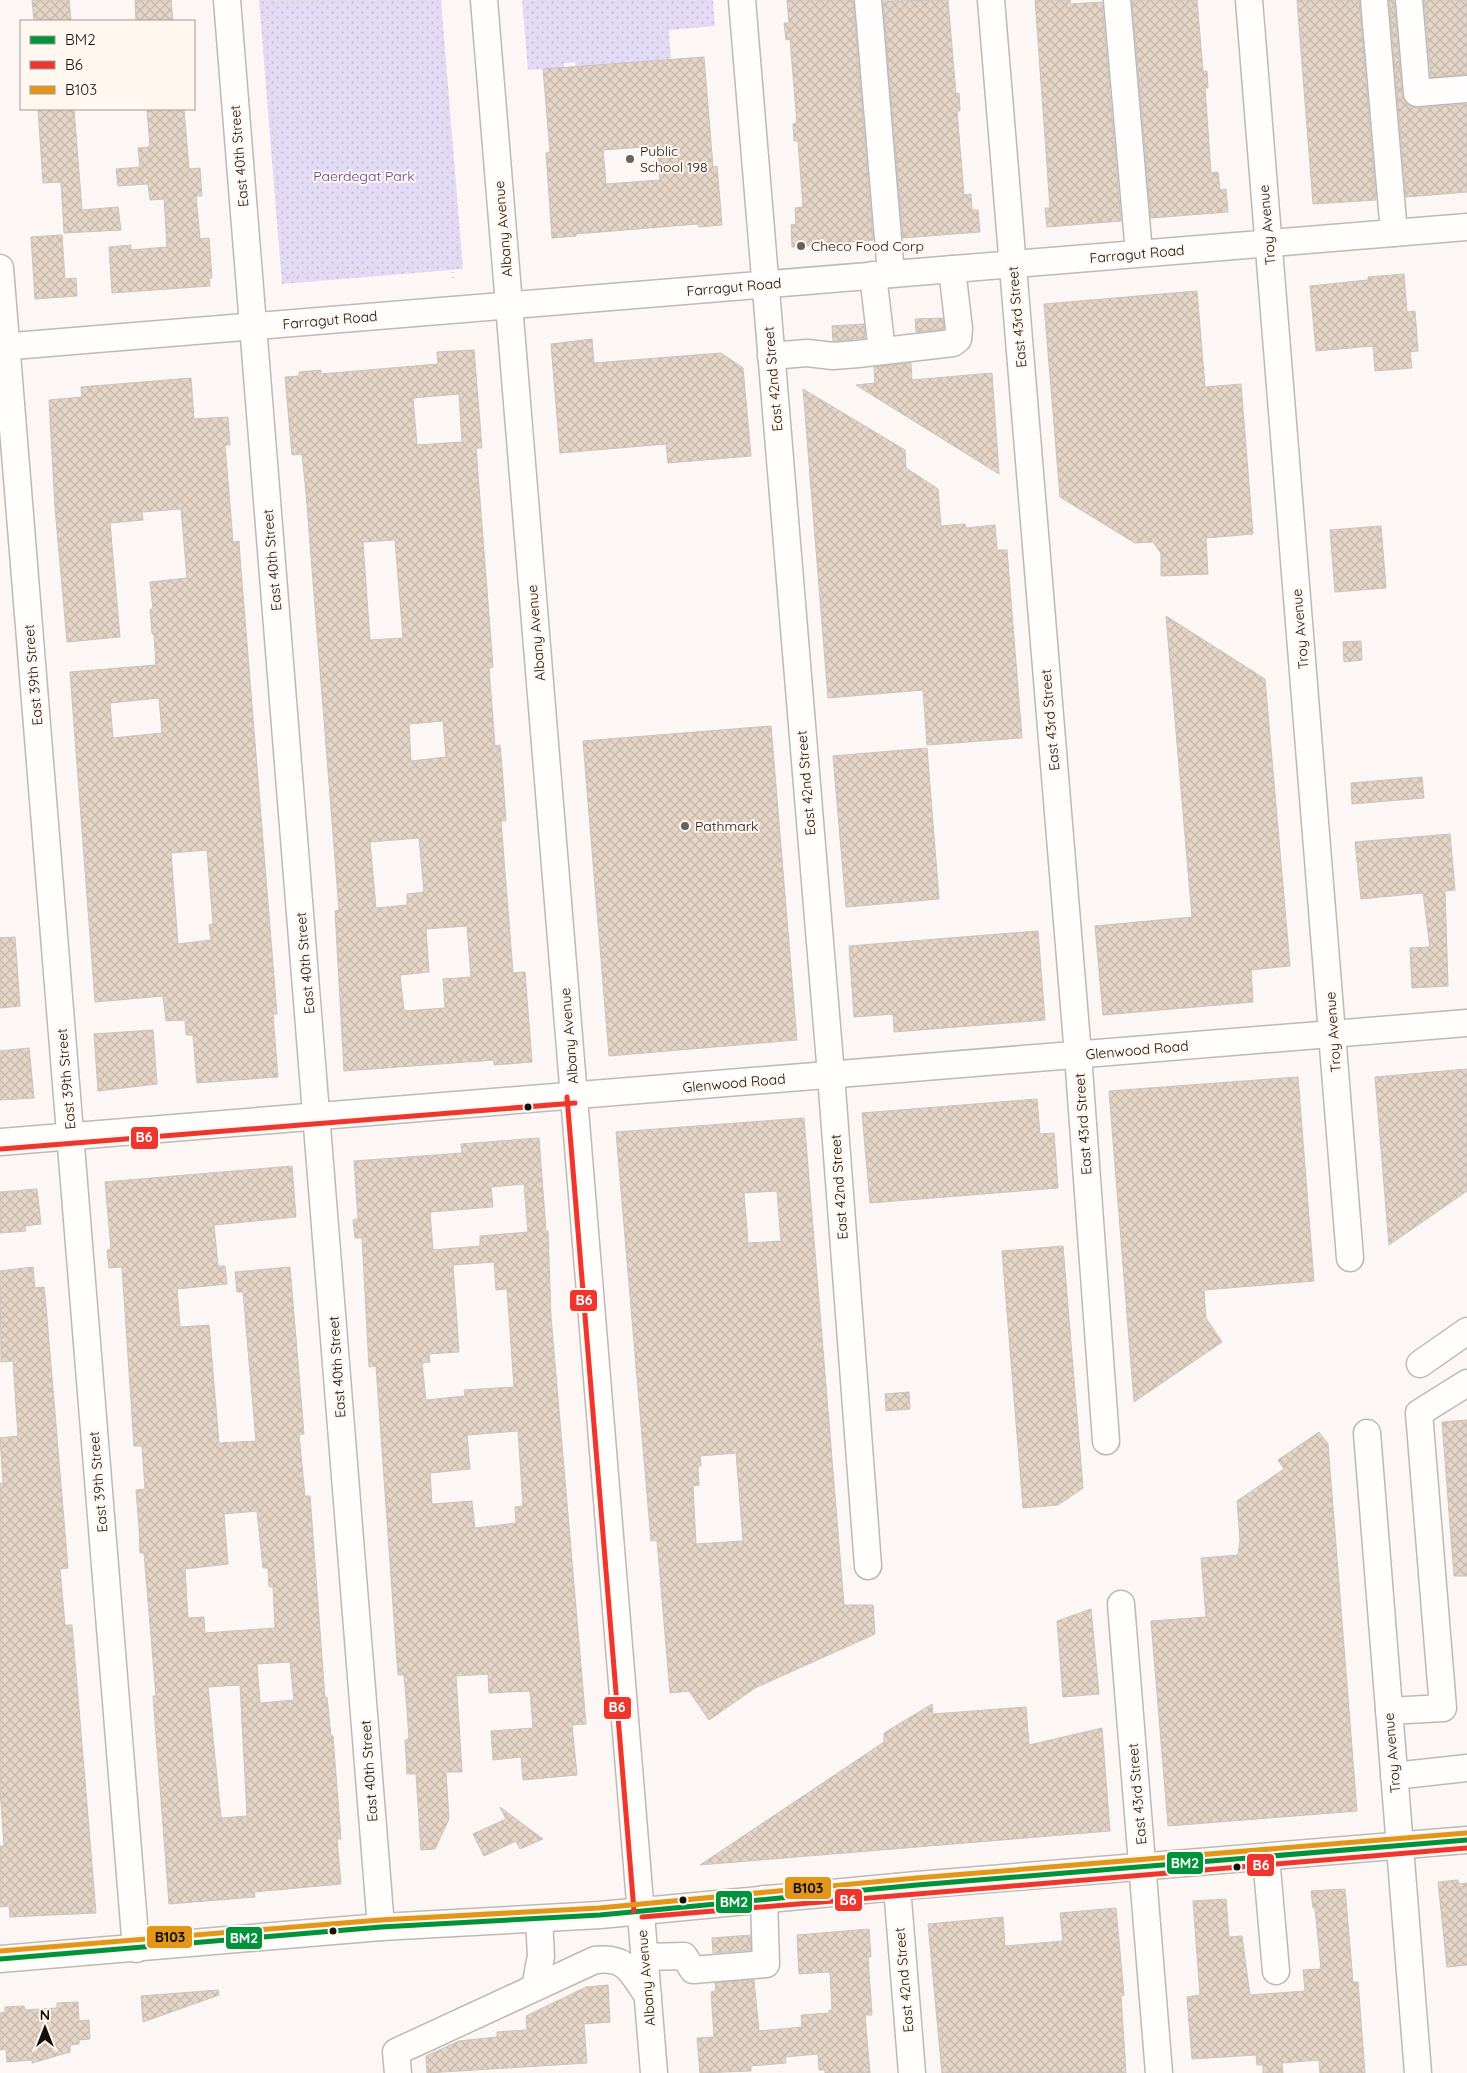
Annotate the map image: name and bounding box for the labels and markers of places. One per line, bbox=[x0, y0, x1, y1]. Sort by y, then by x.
place label: Public School 198 bbox=[640, 142, 708, 176]
marker: Public School 198 bbox=[624, 153, 636, 165]
place label: Checo Food Corp bbox=[811, 237, 924, 255]
marker: Checo Food Corp bbox=[795, 240, 807, 252]
place label: Pathmark bbox=[695, 817, 759, 835]
marker: Pathmark bbox=[679, 820, 691, 832]
unlabelled marker bbox=[523, 1102, 533, 1112]
unlabelled marker bbox=[1232, 1862, 1242, 1872]
unlabelled marker bbox=[678, 1895, 688, 1905]
unlabelled marker bbox=[328, 1926, 338, 1936]

